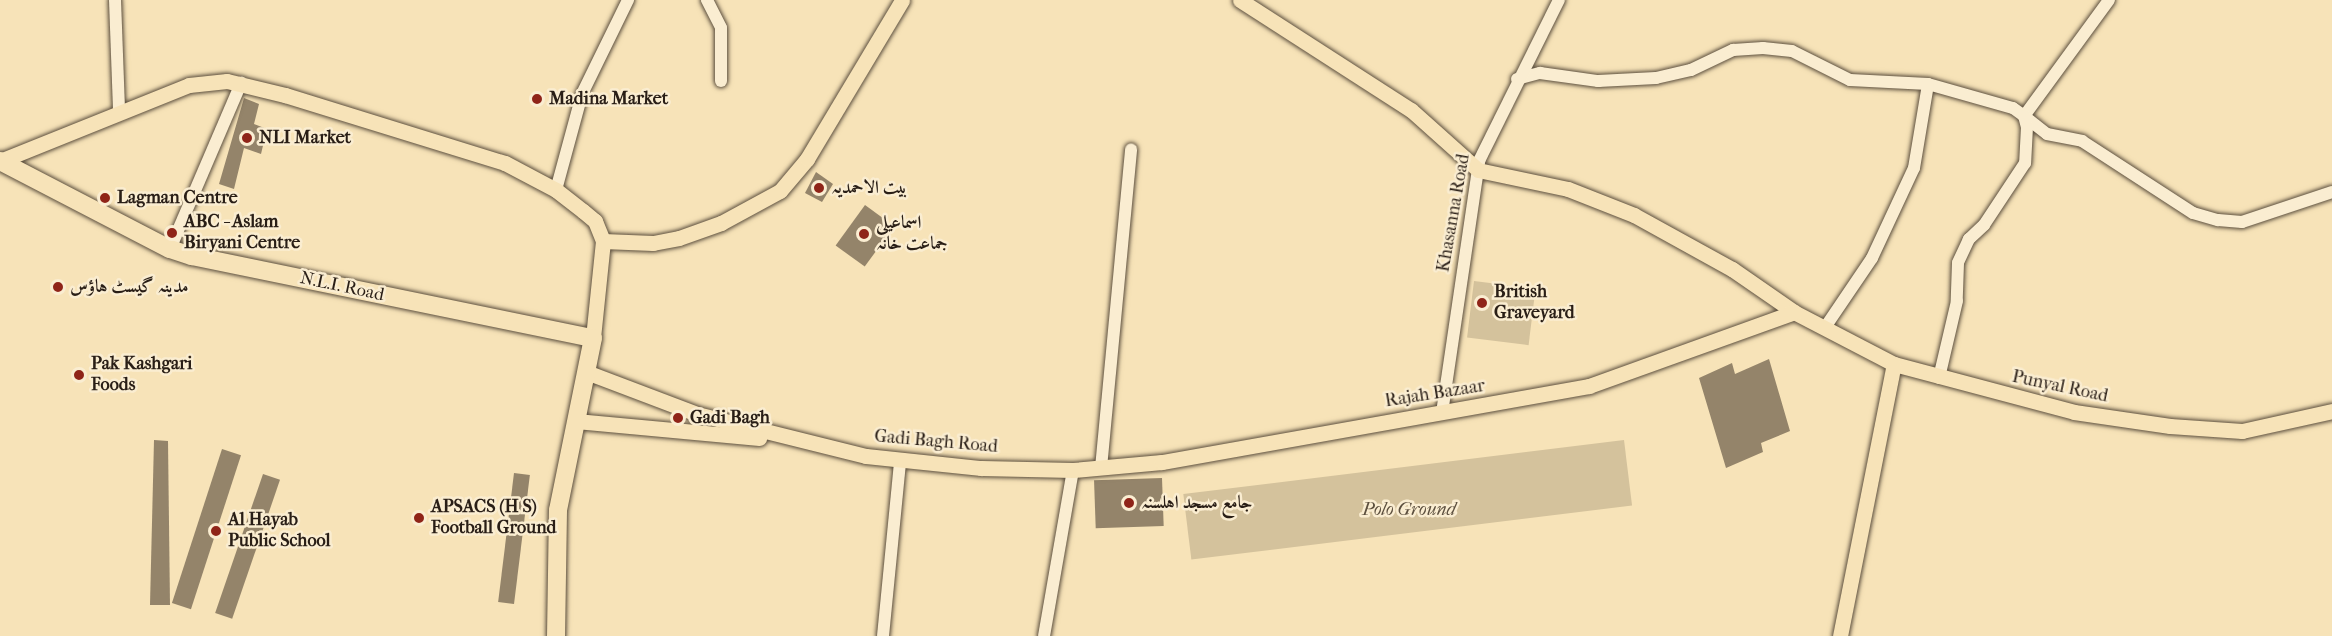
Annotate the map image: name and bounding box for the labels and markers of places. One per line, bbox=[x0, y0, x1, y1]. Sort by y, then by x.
place label: Madina Market bbox=[549, 88, 668, 110]
marker: Madina Market bbox=[530, 92, 544, 106]
place label: NLI Market bbox=[259, 127, 351, 149]
marker: NLI Market bbox=[240, 131, 254, 145]
place label: بیت الاحمدیہ bbox=[831, 177, 907, 199]
marker: بیت الاحمدیہ bbox=[812, 181, 826, 195]
place label: Lagman Centre bbox=[117, 187, 238, 209]
marker: Lagman Centre bbox=[98, 191, 112, 205]
place label: ABC - Aslam Biryani Centre bbox=[184, 212, 300, 254]
place label: اسماعیلی جماعت خانہ bbox=[876, 213, 947, 256]
marker: ABC - Aslam Biryani Centre bbox=[165, 226, 179, 240]
marker: اسماعیلی جماعت خانہ bbox=[857, 227, 871, 241]
place label: مدینہ گیسٹ ہاؤس bbox=[70, 276, 189, 298]
marker: مدینہ گیسٹ ہاؤس bbox=[51, 280, 65, 294]
place label: British Graveyard bbox=[1494, 282, 1575, 324]
marker: British Graveyard bbox=[1475, 296, 1489, 310]
place label: Pak Kashgari Foods bbox=[91, 354, 192, 397]
marker: Pak Kashgari Foods bbox=[72, 368, 86, 382]
place label: Gadi Bagh bbox=[690, 407, 770, 429]
marker: Gadi Bagh bbox=[671, 411, 685, 425]
place label: جامع مسجد اہلسنہ bbox=[1141, 492, 1252, 514]
marker: جامع مسجد اہلسنہ bbox=[1122, 496, 1136, 510]
place label: APSACS (H S) Football Ground bbox=[431, 497, 556, 540]
place label: Al Hayab Public School bbox=[228, 510, 330, 552]
marker: APSACS (H S) Football Ground bbox=[412, 511, 426, 525]
marker: Al Hayab Public School bbox=[209, 524, 223, 538]

